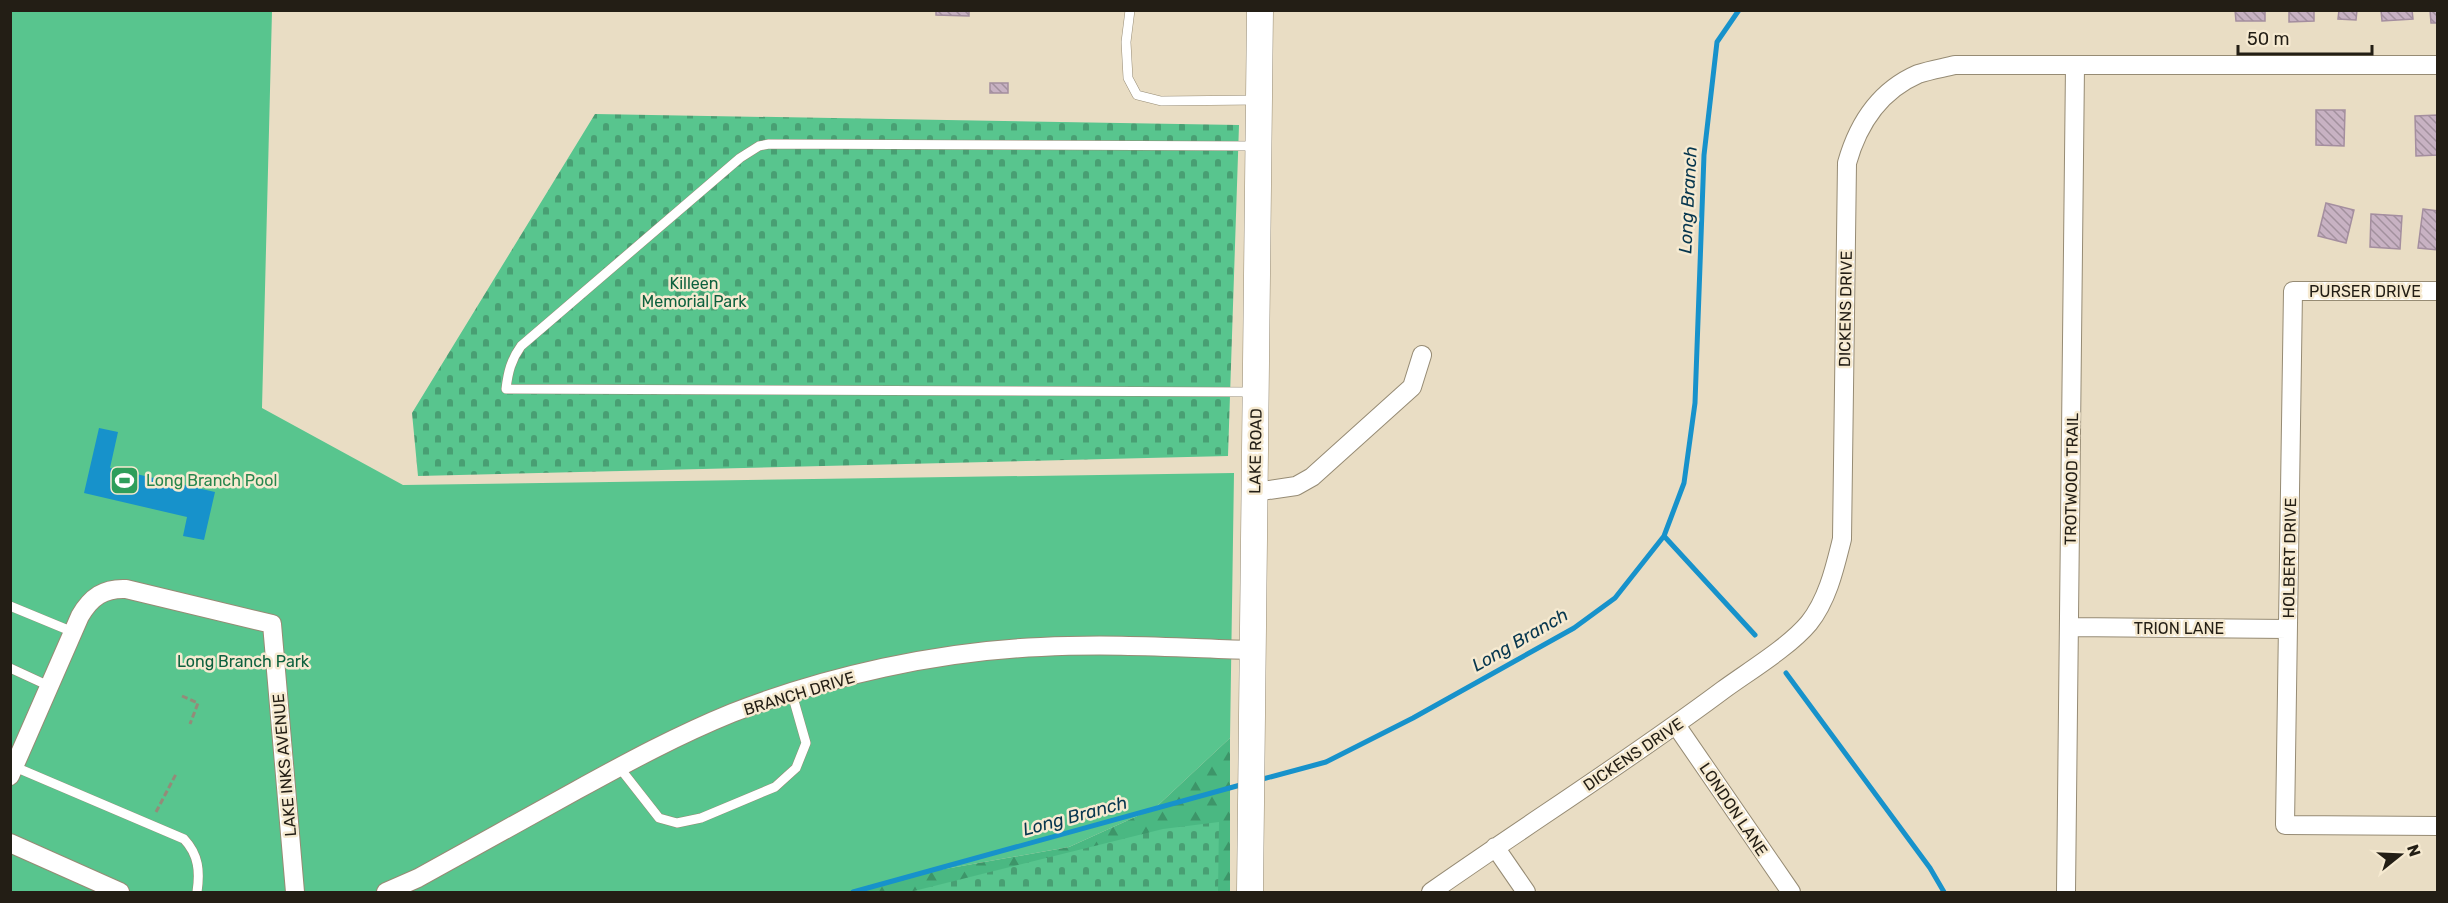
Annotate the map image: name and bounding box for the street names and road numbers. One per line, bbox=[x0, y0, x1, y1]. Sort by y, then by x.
street label: DICKENS DRIVE bbox=[1835, 251, 1856, 367]
street label: PURSER DRIVE bbox=[2309, 282, 2421, 301]
street label: LAKE ROAD bbox=[1245, 408, 1266, 494]
street label: TROTWOOD TRAIL bbox=[2061, 413, 2082, 545]
street label: HOLBERT DRIVE bbox=[2279, 497, 2300, 619]
street label: TRION LANE bbox=[2134, 619, 2224, 638]
street label: BRANCH DRIVE bbox=[741, 668, 857, 719]
street label: LAKE INKS AVENUE bbox=[269, 693, 300, 837]
street label: DICKENS DRIVE bbox=[1580, 714, 1687, 795]
street label: LONDON LANE bbox=[1695, 759, 1772, 859]

